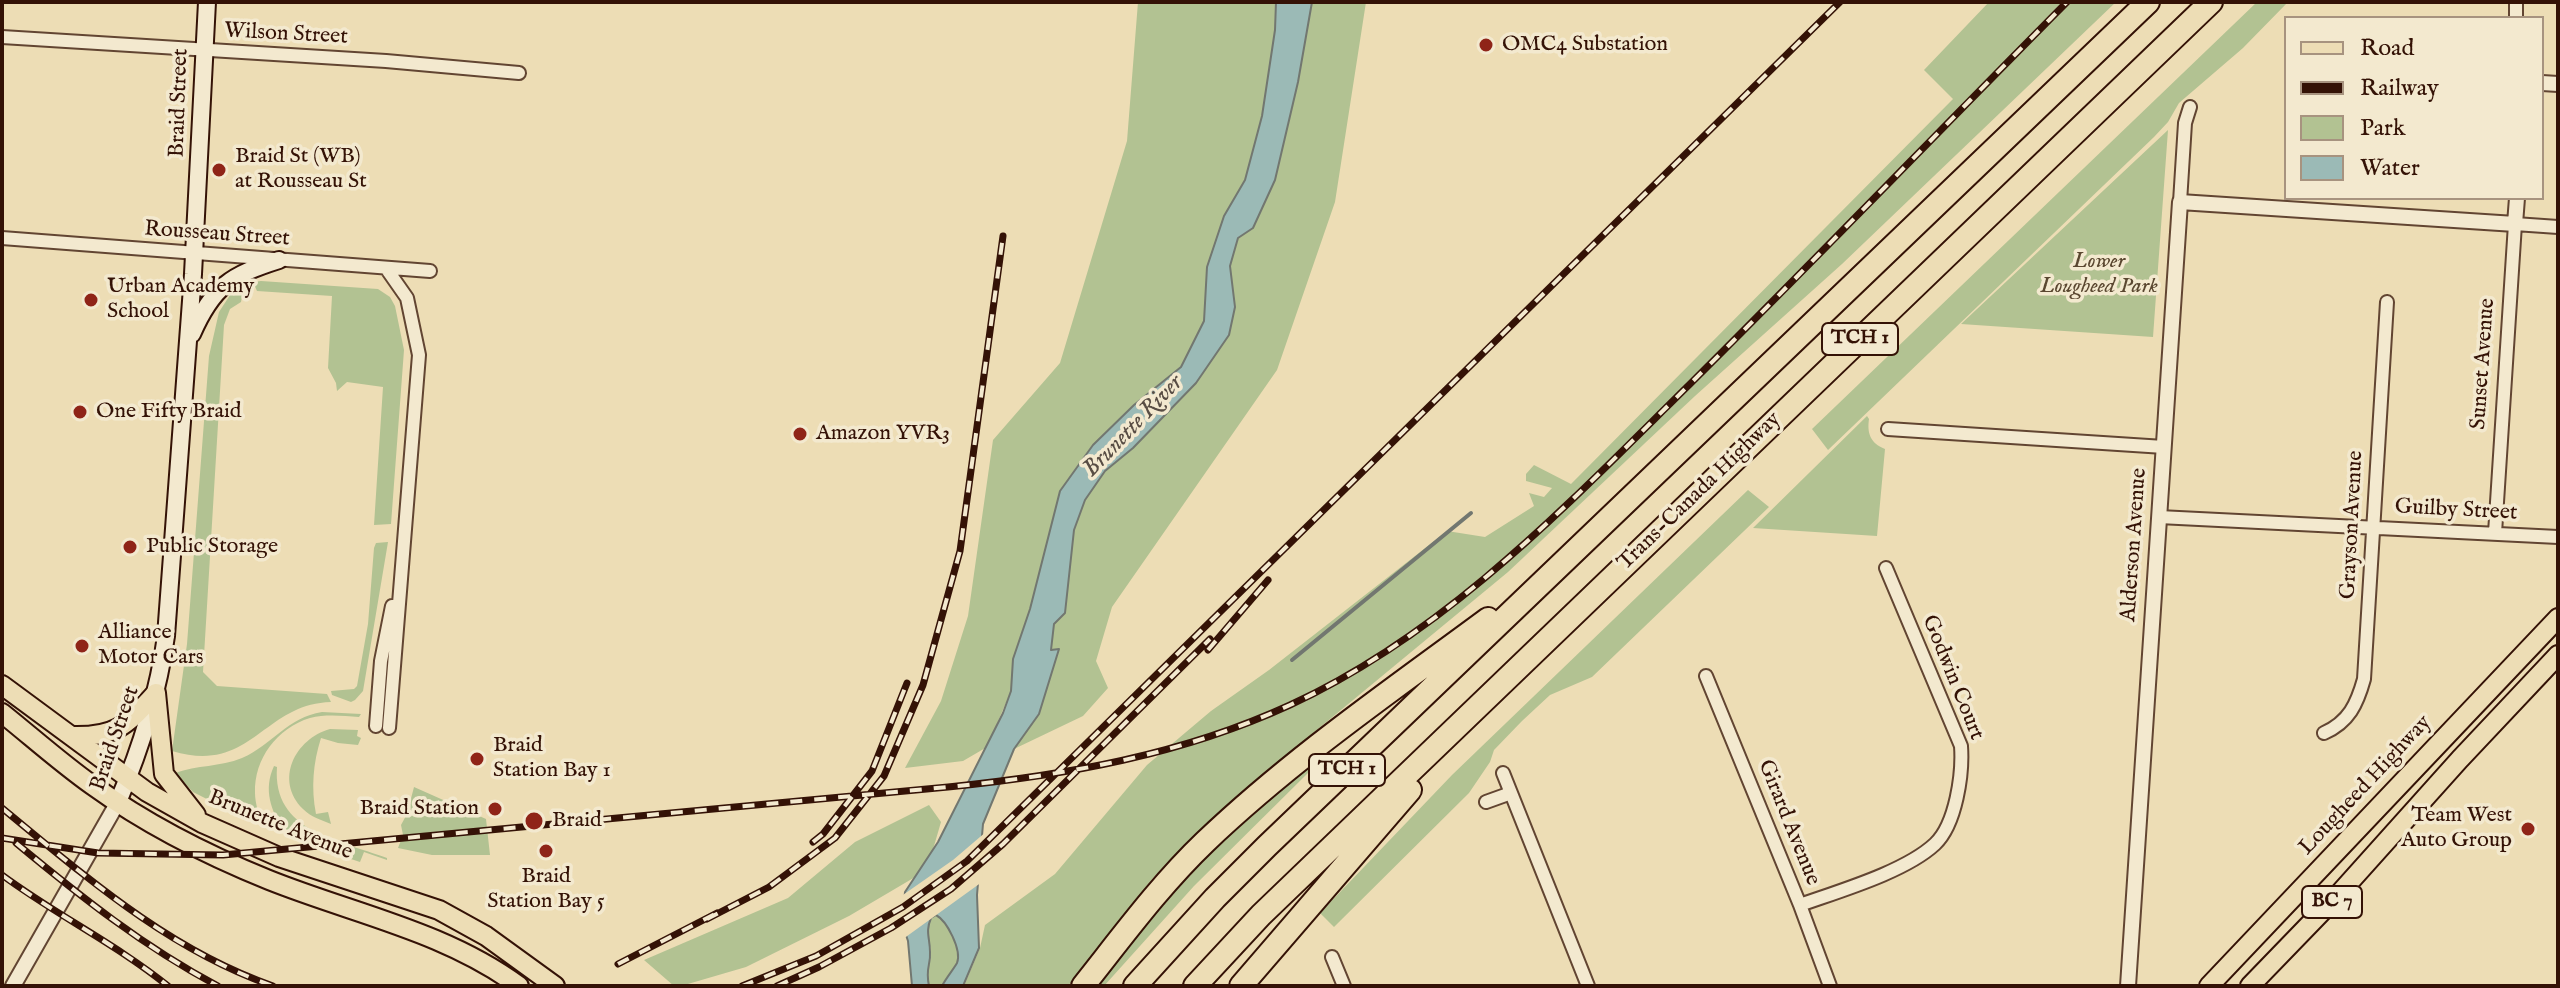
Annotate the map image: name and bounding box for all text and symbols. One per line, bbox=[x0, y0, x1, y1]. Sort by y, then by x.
legend bbox=[2284, 16, 2544, 200]
street label: Wilson Street bbox=[224, 19, 348, 51]
place label: OMC4 Substation bbox=[1502, 32, 1668, 58]
text: Road bbox=[2360, 33, 2414, 64]
marker: OMC4 Substation bbox=[1477, 36, 1495, 54]
street label: Braid Street bbox=[165, 48, 195, 158]
text: Railway bbox=[2360, 73, 2439, 104]
text: Park bbox=[2360, 113, 2406, 144]
place label: Braid St (WB) at Rousseau St bbox=[235, 144, 367, 196]
text: Water bbox=[2360, 153, 2420, 184]
marker: Braid St (WB) at Rousseau St bbox=[210, 161, 228, 179]
street label: Rousseau Street bbox=[143, 217, 291, 253]
park label: Lower Lougheed Park bbox=[2040, 249, 2158, 300]
place label: Urban Academy School bbox=[107, 274, 254, 326]
marker: Urban Academy School bbox=[82, 291, 100, 309]
street label: Sunset Avenue bbox=[2466, 297, 2502, 431]
road number: TCH 1 bbox=[1822, 323, 1898, 355]
water label: Brunette River bbox=[1078, 370, 1190, 484]
place label: One Fifty Braid bbox=[96, 399, 242, 425]
marker: One Fifty Braid bbox=[71, 403, 89, 421]
street label: Trans-Canada Highway bbox=[1613, 407, 1787, 577]
place label: Amazon YVR3 bbox=[816, 421, 950, 447]
marker: Amazon YVR3 bbox=[791, 425, 809, 443]
street label: Grayson Avenue bbox=[2336, 450, 2370, 600]
street label: Alderson Avenue bbox=[2116, 467, 2154, 623]
street label: Guilby Street bbox=[2394, 495, 2518, 527]
place label: Public Storage bbox=[146, 534, 278, 560]
marker: Public Storage bbox=[121, 538, 139, 556]
street label: Godwin Court bbox=[1915, 612, 1989, 744]
place label: Alliance Motor Cars bbox=[98, 620, 204, 672]
marker: Alliance Motor Cars bbox=[73, 637, 91, 655]
street label: Braid Street bbox=[86, 683, 146, 795]
street label: Lougheed Highway bbox=[2294, 710, 2438, 862]
place label: Braid Station Bay 1 bbox=[493, 733, 611, 784]
marker: Braid Station Bay 1 bbox=[468, 750, 486, 768]
road number: TCH 1 bbox=[1309, 754, 1385, 786]
street label: Girard Avenue bbox=[1751, 756, 1825, 890]
street label: Brunette Avenue bbox=[204, 785, 356, 867]
place label: Braid Station bbox=[359, 796, 479, 822]
marker: Braid Station bbox=[486, 800, 504, 818]
place label: Team West Auto Group bbox=[2401, 803, 2512, 854]
place label: Braid bbox=[552, 808, 602, 834]
marker: Braid bbox=[523, 810, 545, 832]
marker: Team West Auto Group bbox=[2519, 820, 2537, 838]
marker: Braid Station Bay 5 bbox=[537, 842, 555, 860]
place label: Braid Station Bay 5 bbox=[487, 864, 605, 916]
road number: BC 7 bbox=[2302, 886, 2362, 918]

